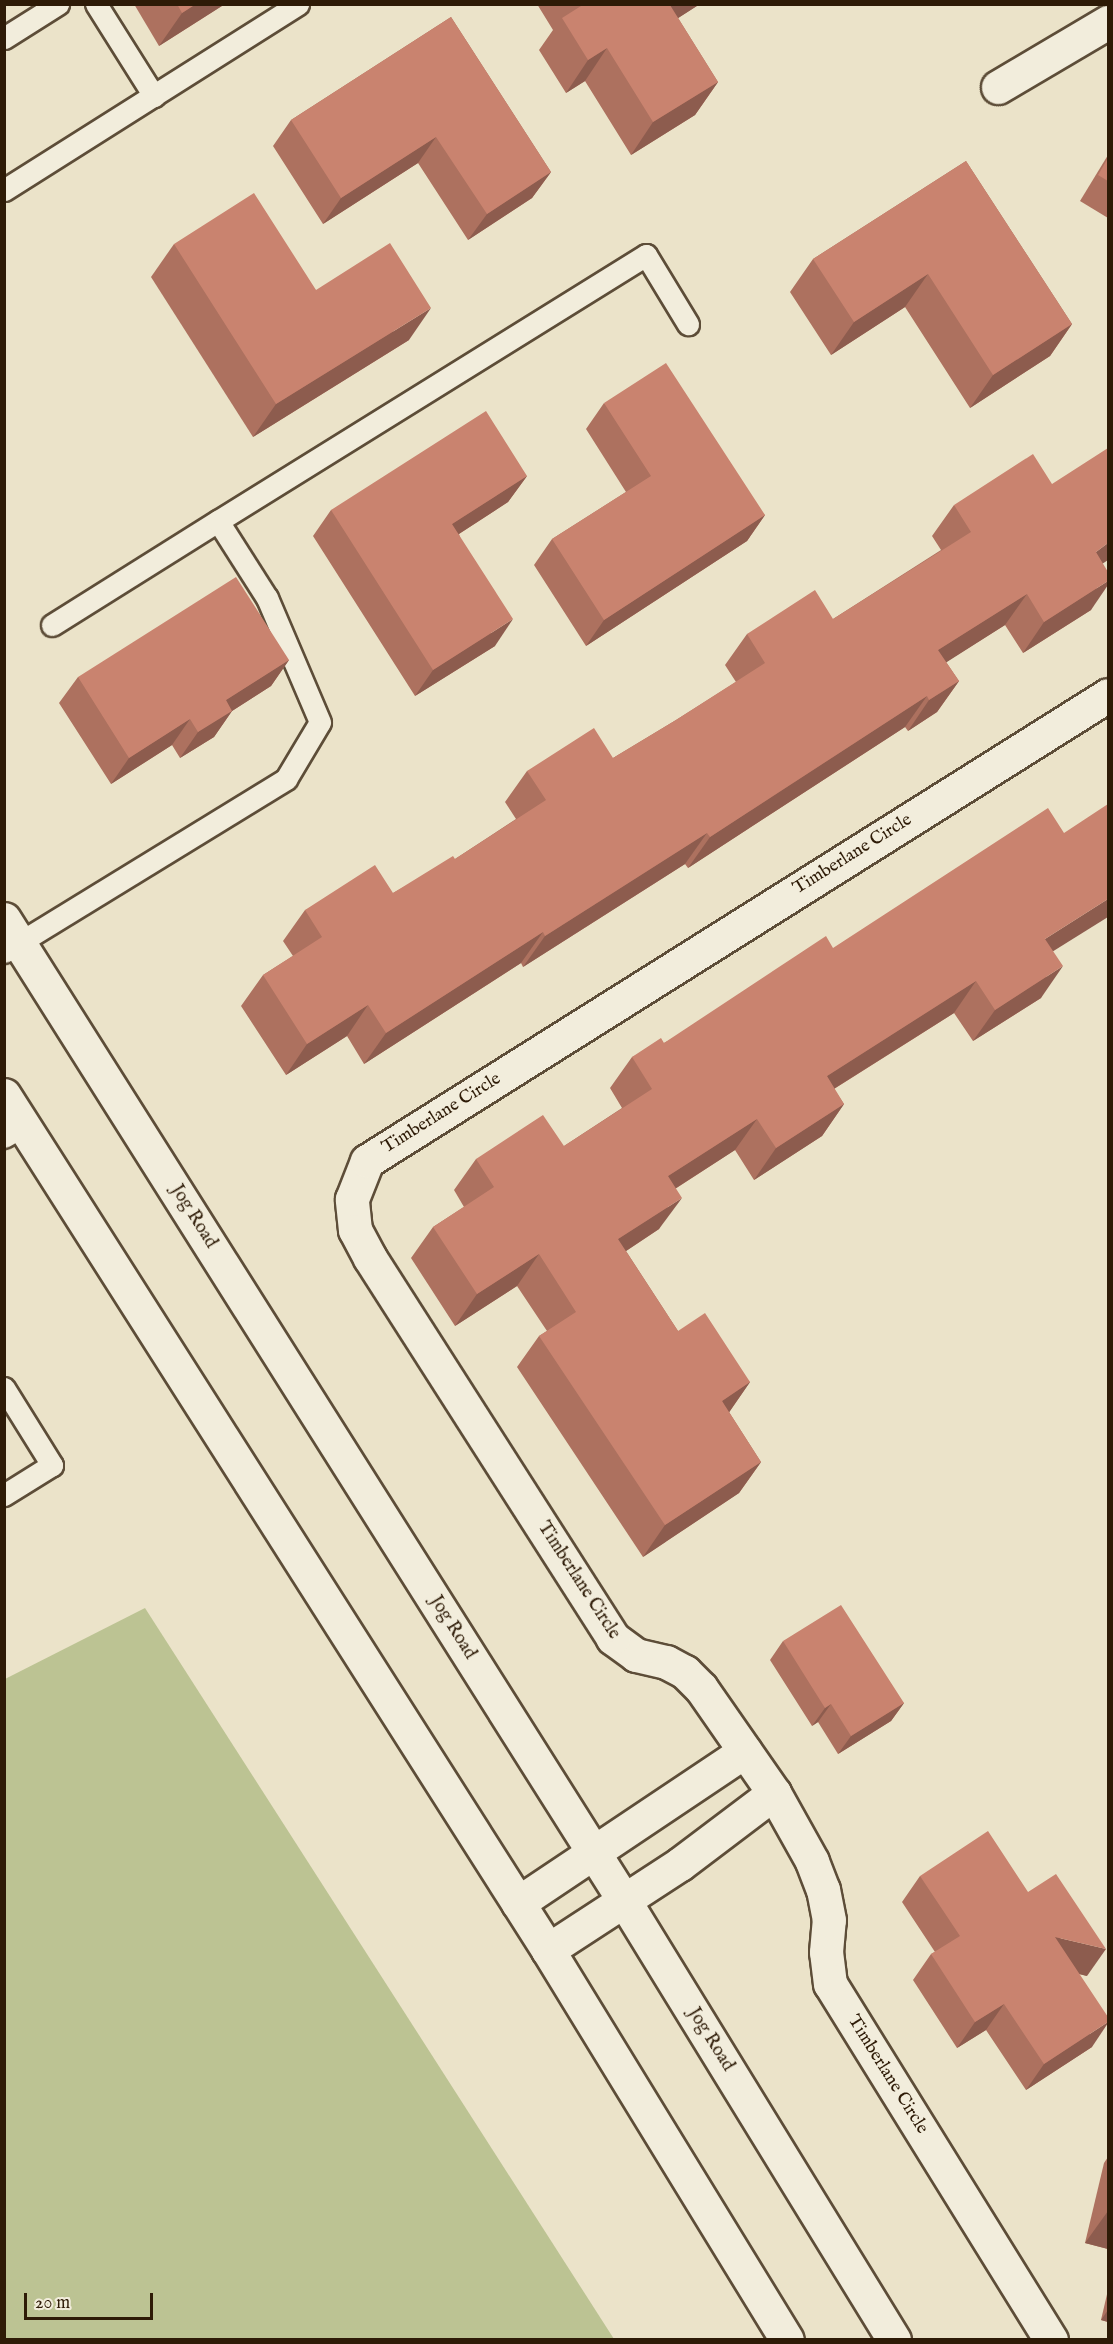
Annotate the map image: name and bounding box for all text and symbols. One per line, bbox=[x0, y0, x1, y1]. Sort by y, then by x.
street label: Timberlane Circle bbox=[790, 810, 916, 900]
street label: Timberlane Circle bbox=[379, 1069, 505, 1159]
street label: Jog Road bbox=[165, 1181, 221, 1253]
street label: Timberlane Circle bbox=[532, 1518, 624, 1644]
street label: Jog Road bbox=[424, 1592, 480, 1664]
street label: Jog Road bbox=[682, 2004, 738, 2076]
street label: Timberlane Circle bbox=[842, 2012, 932, 2138]
scale bar bbox=[27, 2281, 156, 2319]
text: 20 m bbox=[35, 2292, 70, 2315]

